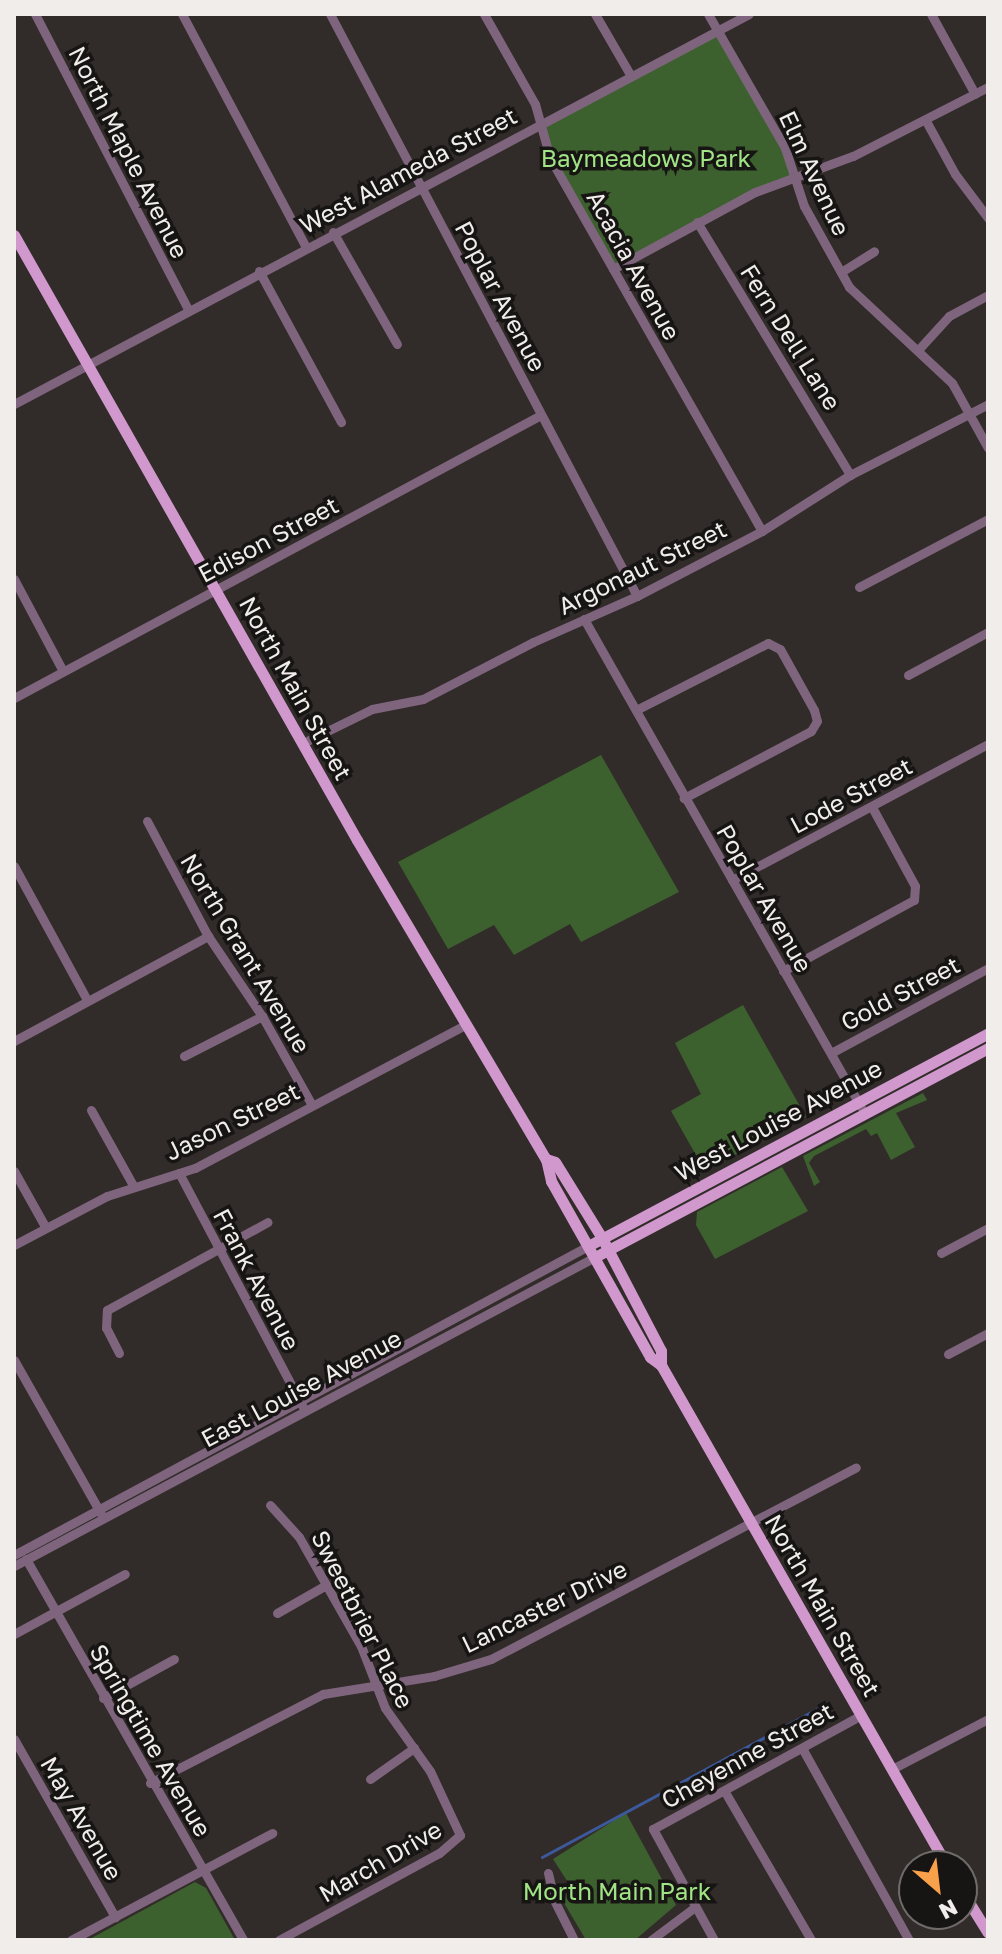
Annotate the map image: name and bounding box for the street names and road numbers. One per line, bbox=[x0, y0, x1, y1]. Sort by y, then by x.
street label: North Maple Avenue bbox=[63, 41, 195, 263]
street label: West Alameda Street bbox=[295, 101, 521, 239]
street label: Elm Avenue bbox=[774, 106, 856, 240]
street label: Acacia Avenue bbox=[581, 185, 687, 345]
street label: Poplar Avenue bbox=[449, 216, 553, 376]
street label: Fern Dell Lane bbox=[735, 259, 847, 415]
street label: Edison Street bbox=[193, 490, 343, 588]
street label: Argonaut Street bbox=[553, 514, 731, 620]
street label: North Main Street bbox=[234, 591, 358, 785]
street label: Lode Street bbox=[785, 751, 917, 839]
street label: Poplar Avenue bbox=[711, 819, 819, 977]
street label: North Grant Avenue bbox=[175, 848, 317, 1058]
street label: Gold Street bbox=[836, 950, 964, 1036]
street label: West Louise Avenue bbox=[669, 1053, 887, 1187]
street label: Jason Street bbox=[160, 1076, 304, 1166]
street label: Frank Avenue bbox=[208, 1203, 306, 1355]
street label: East Louise Avenue bbox=[196, 1323, 406, 1453]
street label: North Main Street bbox=[759, 1509, 887, 1701]
street label: Sweetbrier Place bbox=[306, 1525, 420, 1713]
street label: Lancaster Drive bbox=[457, 1554, 631, 1658]
street label: Springtime Avenue bbox=[84, 1639, 218, 1841]
street label: Cheyenne Street bbox=[656, 1696, 838, 1814]
street label: May Avenue bbox=[35, 1751, 129, 1885]
street label: March Drive bbox=[314, 1814, 446, 1908]

